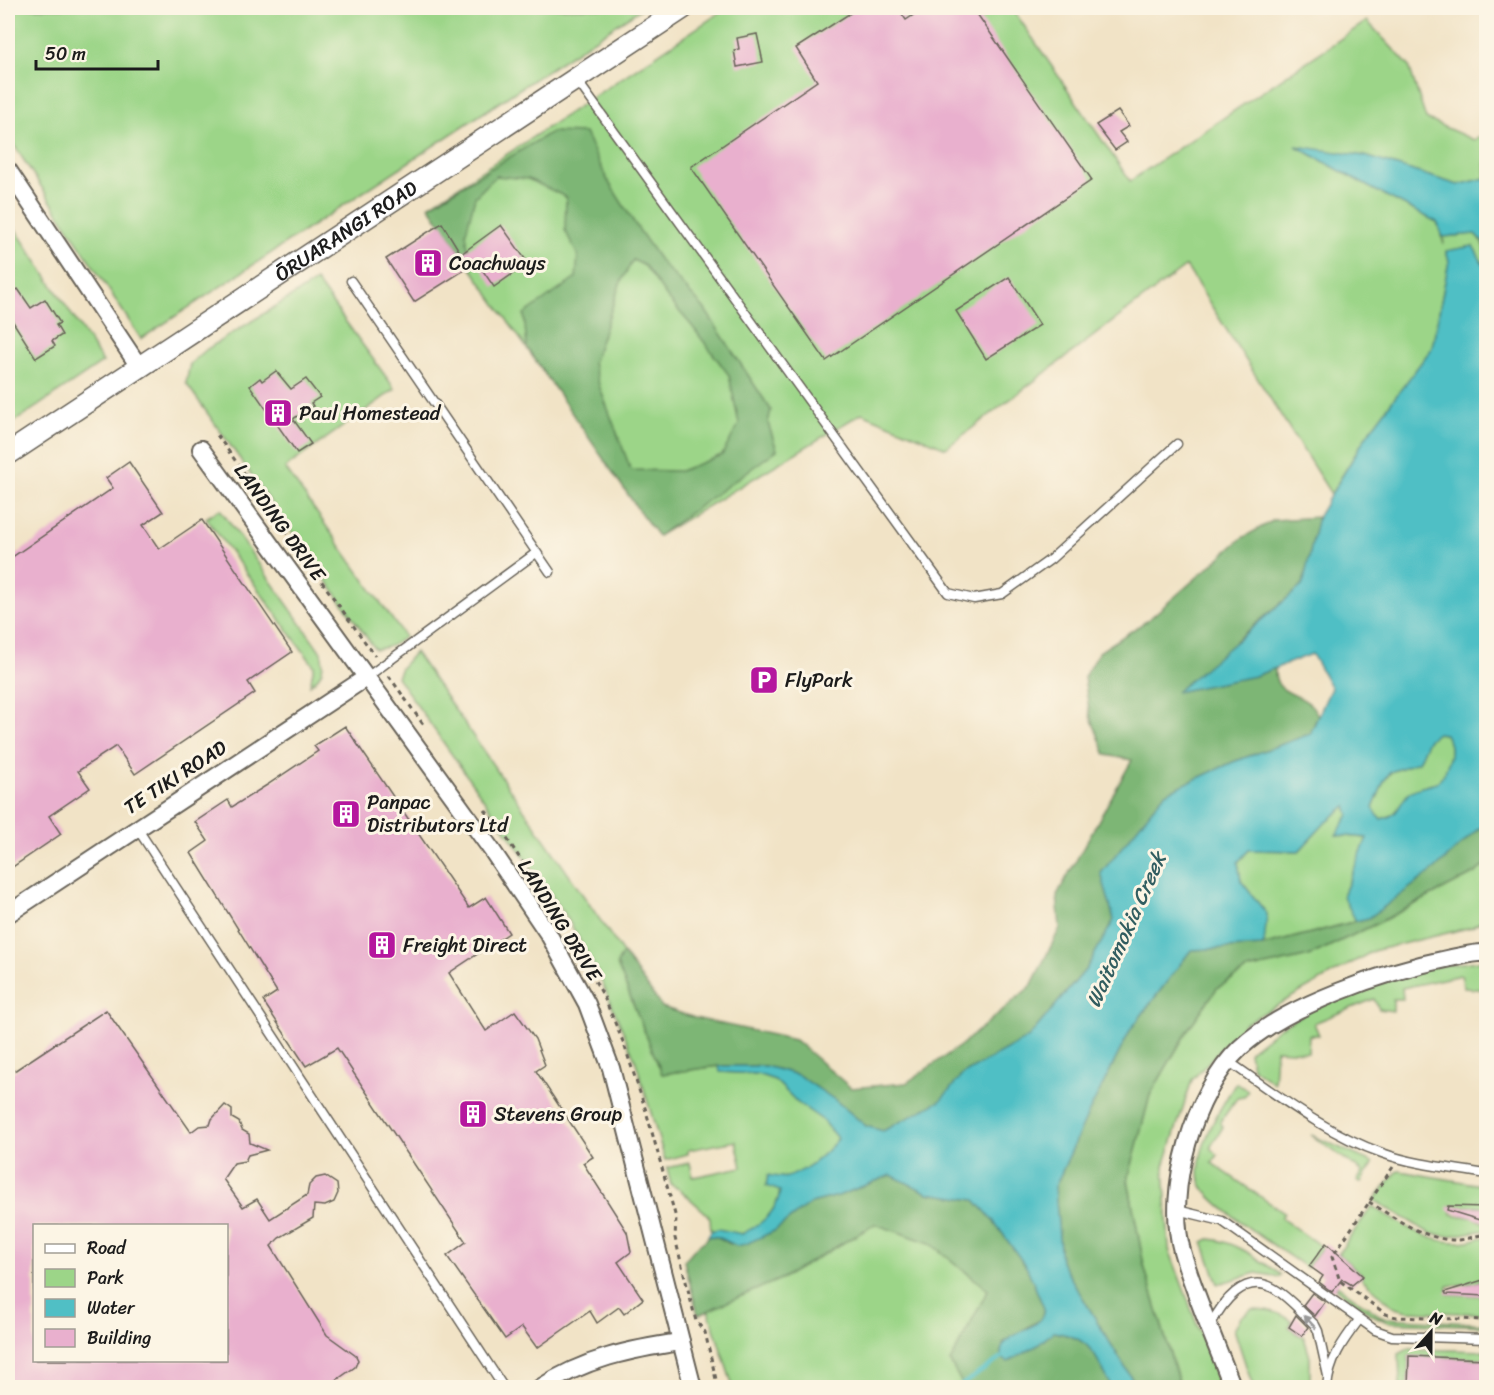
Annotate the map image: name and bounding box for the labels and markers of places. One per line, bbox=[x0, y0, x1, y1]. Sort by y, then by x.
place label: Coachways bbox=[449, 246, 546, 281]
building icon: Coachways bbox=[412, 247, 444, 279]
place label: Paul Homestead bbox=[299, 396, 442, 431]
building icon: Paul Homestead bbox=[262, 397, 294, 429]
place label: FlyPark bbox=[785, 663, 853, 698]
parking icon: FlyPark bbox=[748, 664, 780, 696]
place label: Panpac Distributors Ltd bbox=[367, 785, 509, 843]
building icon: Panpac Distributors Ltd bbox=[330, 798, 362, 830]
place label: Freight Direct bbox=[403, 928, 527, 963]
building icon: Freight Direct bbox=[366, 929, 398, 961]
place label: Stevens Group bbox=[494, 1097, 623, 1132]
building icon: Stevens Group bbox=[457, 1098, 489, 1130]

